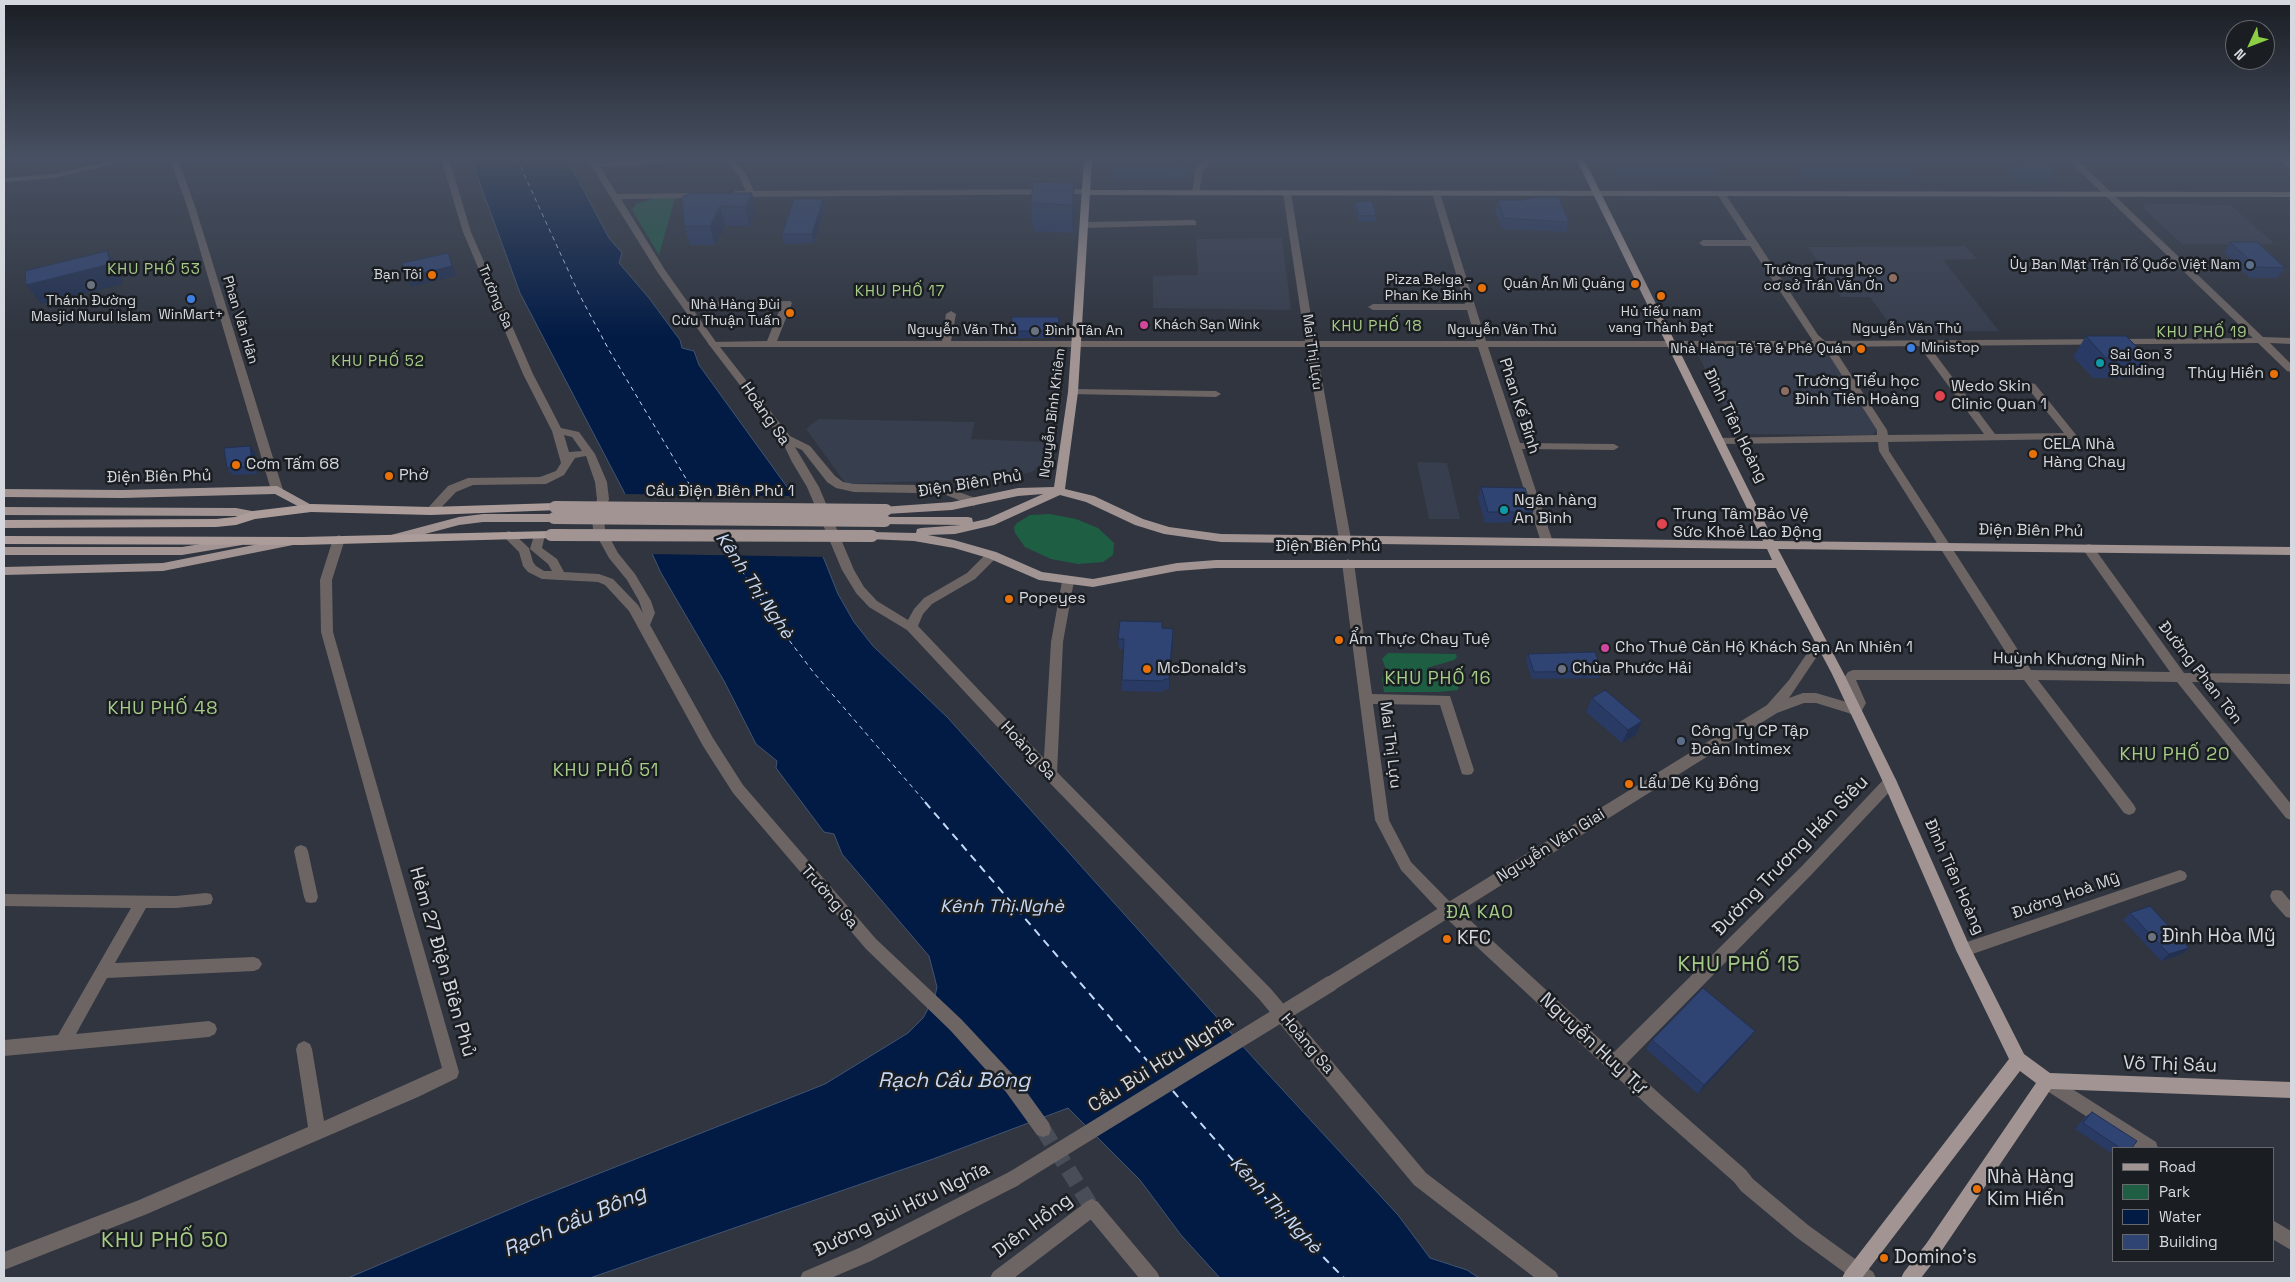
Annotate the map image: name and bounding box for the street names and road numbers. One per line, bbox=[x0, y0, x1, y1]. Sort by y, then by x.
street label: Trường Sa bbox=[474, 262, 516, 332]
street label: Phan Văn Hân bbox=[219, 274, 261, 366]
street label: Mai Thị Lựu bbox=[1298, 313, 1326, 391]
street label: Nguyễn Văn Thủ bbox=[1852, 321, 1962, 337]
street label: Nguyễn Văn Thủ bbox=[907, 322, 1017, 338]
street label: Nguyễn Văn Thủ bbox=[1447, 322, 1557, 338]
street label: Nguyễn Bỉnh Khiêm bbox=[1037, 347, 1069, 479]
street label: Phan Kế Bính bbox=[1494, 356, 1544, 456]
street label: Đinh Tiên Hoàng bbox=[1699, 366, 1771, 486]
street label: Hoàng Sa bbox=[736, 379, 794, 449]
street label: Điện Biên Phủ bbox=[106, 466, 212, 488]
street label: Điện Biên Phủ bbox=[917, 466, 1023, 502]
street label: Cầu Điện Biên Phủ 1 bbox=[646, 482, 794, 502]
street label: Điện Biên Phủ bbox=[1978, 520, 2084, 542]
street label: Ðiện Biên Phủ bbox=[1276, 537, 1380, 557]
street label: Đường Phan Tôn bbox=[2154, 618, 2246, 728]
street label: Huỳnh Khương Ninh bbox=[1993, 649, 2145, 671]
street label: Mai Thị Lựu bbox=[1375, 700, 1405, 790]
street label: Hoàng Sa bbox=[996, 718, 1060, 784]
street label: Đường Trương Hán Siêu bbox=[1708, 771, 1874, 941]
street label: Nguyễn Văn Giai bbox=[1493, 805, 1609, 887]
street label: Đinh Tiên Hoàng bbox=[1920, 816, 1988, 938]
street label: Trường Sa bbox=[796, 861, 862, 933]
street label: Hẻm 27 Điện Biên Phủ bbox=[404, 864, 480, 1060]
street label: Đường Hoà Mỹ bbox=[2010, 869, 2122, 923]
street label: Nguyễn Huy Tự bbox=[1534, 988, 1652, 1100]
street label: Cầu Bùi Hữu Nghĩa bbox=[1084, 1010, 1238, 1118]
street label: Hoàng Sa bbox=[1276, 1010, 1338, 1078]
street label: Võ Thị Sáu bbox=[2123, 1052, 2217, 1078]
street label: Đường Bùi Hữu Nghĩa bbox=[810, 1158, 994, 1262]
street label: Diên Hồng bbox=[989, 1189, 1077, 1263]

